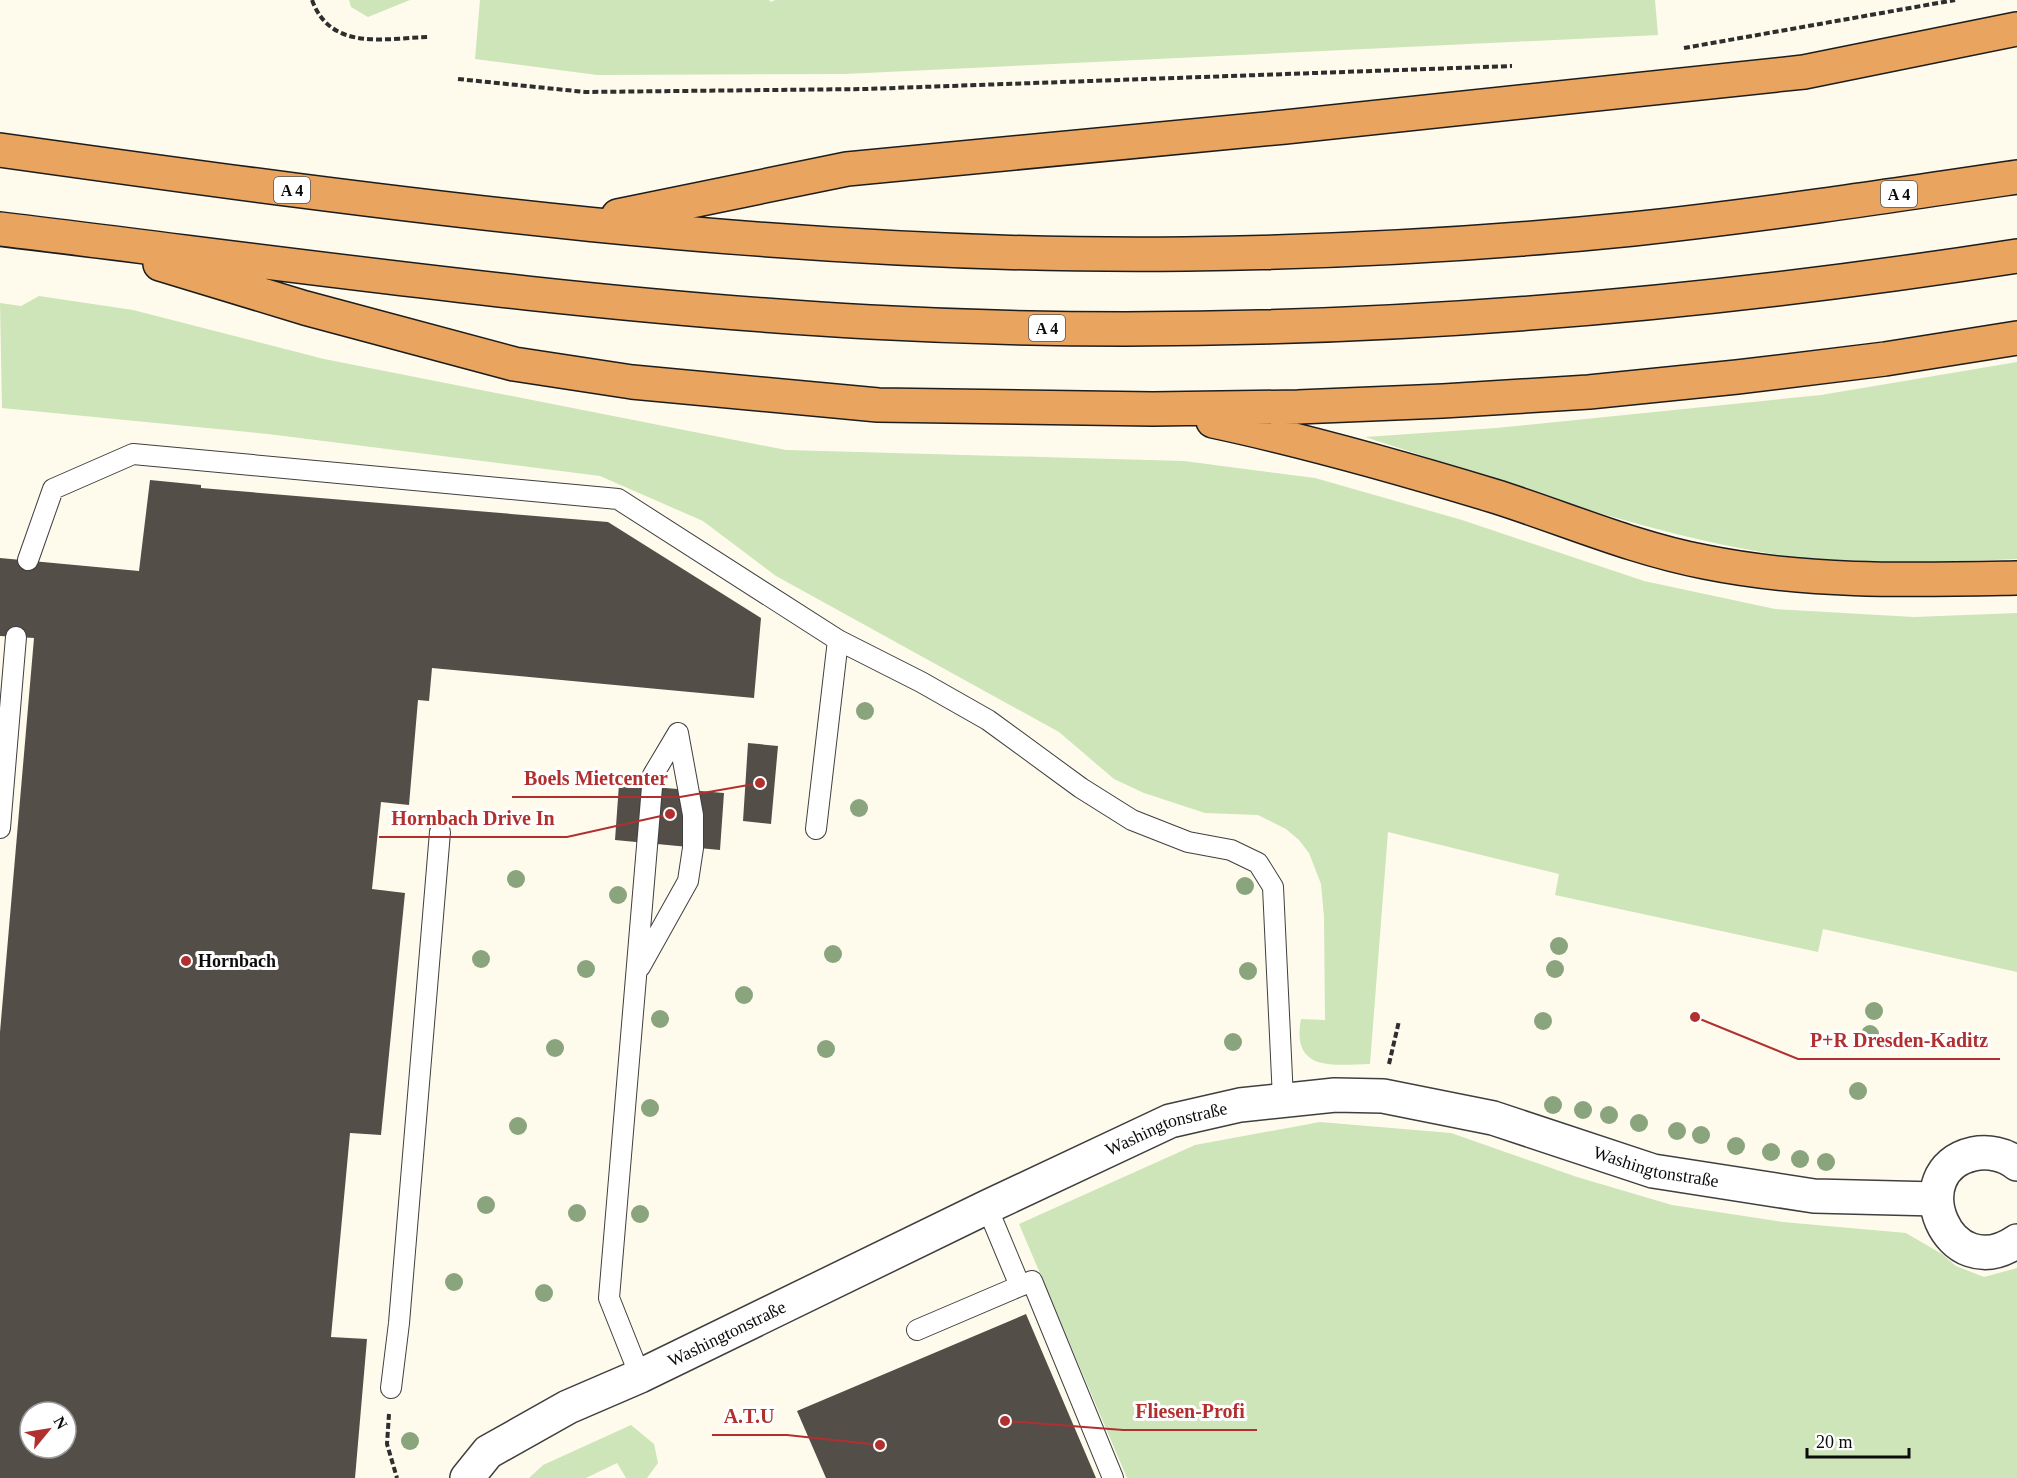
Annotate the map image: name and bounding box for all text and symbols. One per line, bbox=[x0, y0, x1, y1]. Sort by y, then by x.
road number: A 4 bbox=[274, 177, 310, 203]
road number: A 4 bbox=[1881, 181, 1917, 207]
road number: A 4 bbox=[1029, 315, 1065, 341]
callout: Boels Mietcenter bbox=[512, 759, 680, 797]
text: Boels Mietcenter bbox=[524, 767, 668, 789]
callout: Hornbach Drive In bbox=[379, 799, 567, 837]
text: Hornbach Drive In bbox=[391, 807, 555, 829]
place label: Hornbach bbox=[198, 951, 276, 971]
marker: Hornbach bbox=[179, 954, 193, 968]
callout: P+R Dresden-Kaditz bbox=[1798, 1021, 2000, 1059]
text: P+R Dresden-Kaditz bbox=[1810, 1029, 1988, 1051]
street label: Washingtonstraße bbox=[1102, 1098, 1229, 1160]
street label: Washingtonstraße bbox=[1591, 1142, 1720, 1191]
street label: Washingtonstraße bbox=[664, 1297, 789, 1371]
callout: Fliesen-Profi bbox=[1123, 1392, 1257, 1430]
callout: A.T.U bbox=[712, 1397, 787, 1435]
north arrow bbox=[18, 1400, 78, 1460]
text: Fliesen-Profi bbox=[1135, 1400, 1245, 1422]
text: A.T.U bbox=[724, 1405, 774, 1427]
text: N bbox=[50, 1413, 71, 1432]
scale bar bbox=[1807, 1421, 1909, 1459]
text: 20 m bbox=[1816, 1432, 1853, 1452]

